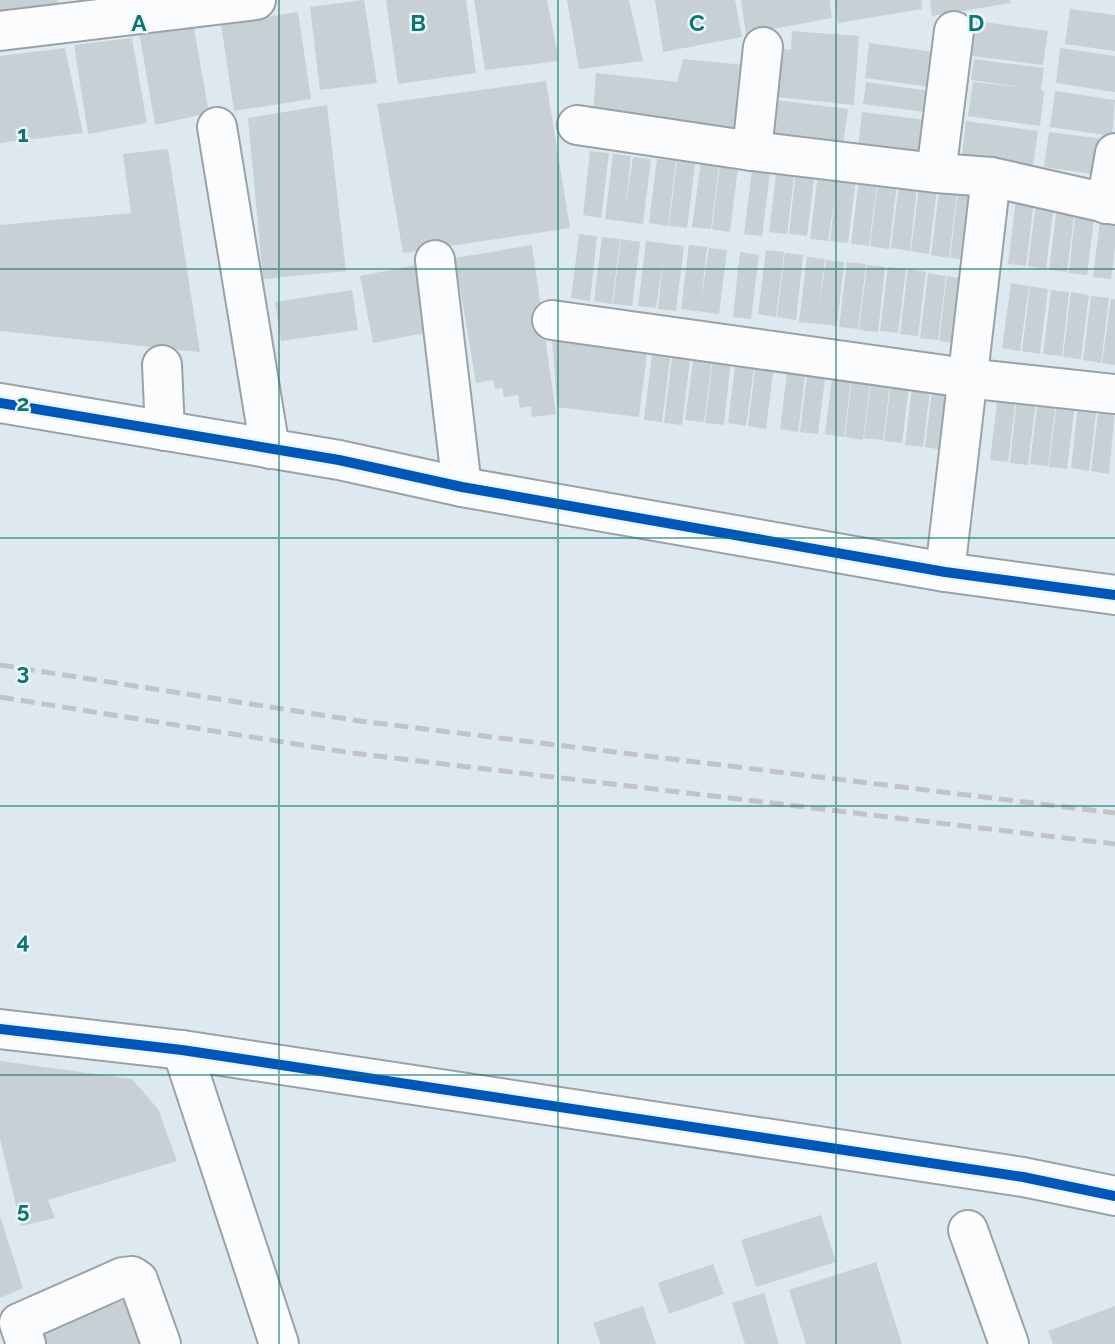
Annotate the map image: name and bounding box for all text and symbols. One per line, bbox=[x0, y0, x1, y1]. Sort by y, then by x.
text: A bbox=[131, 9, 147, 36]
text: B bbox=[410, 9, 426, 36]
text: C bbox=[689, 9, 705, 36]
text: D bbox=[968, 9, 984, 36]
text: 1 bbox=[17, 120, 29, 147]
text: 2 bbox=[17, 389, 29, 416]
text: 3 bbox=[17, 658, 29, 685]
text: 4 bbox=[16, 927, 30, 954]
text: 5 bbox=[17, 1196, 30, 1223]

